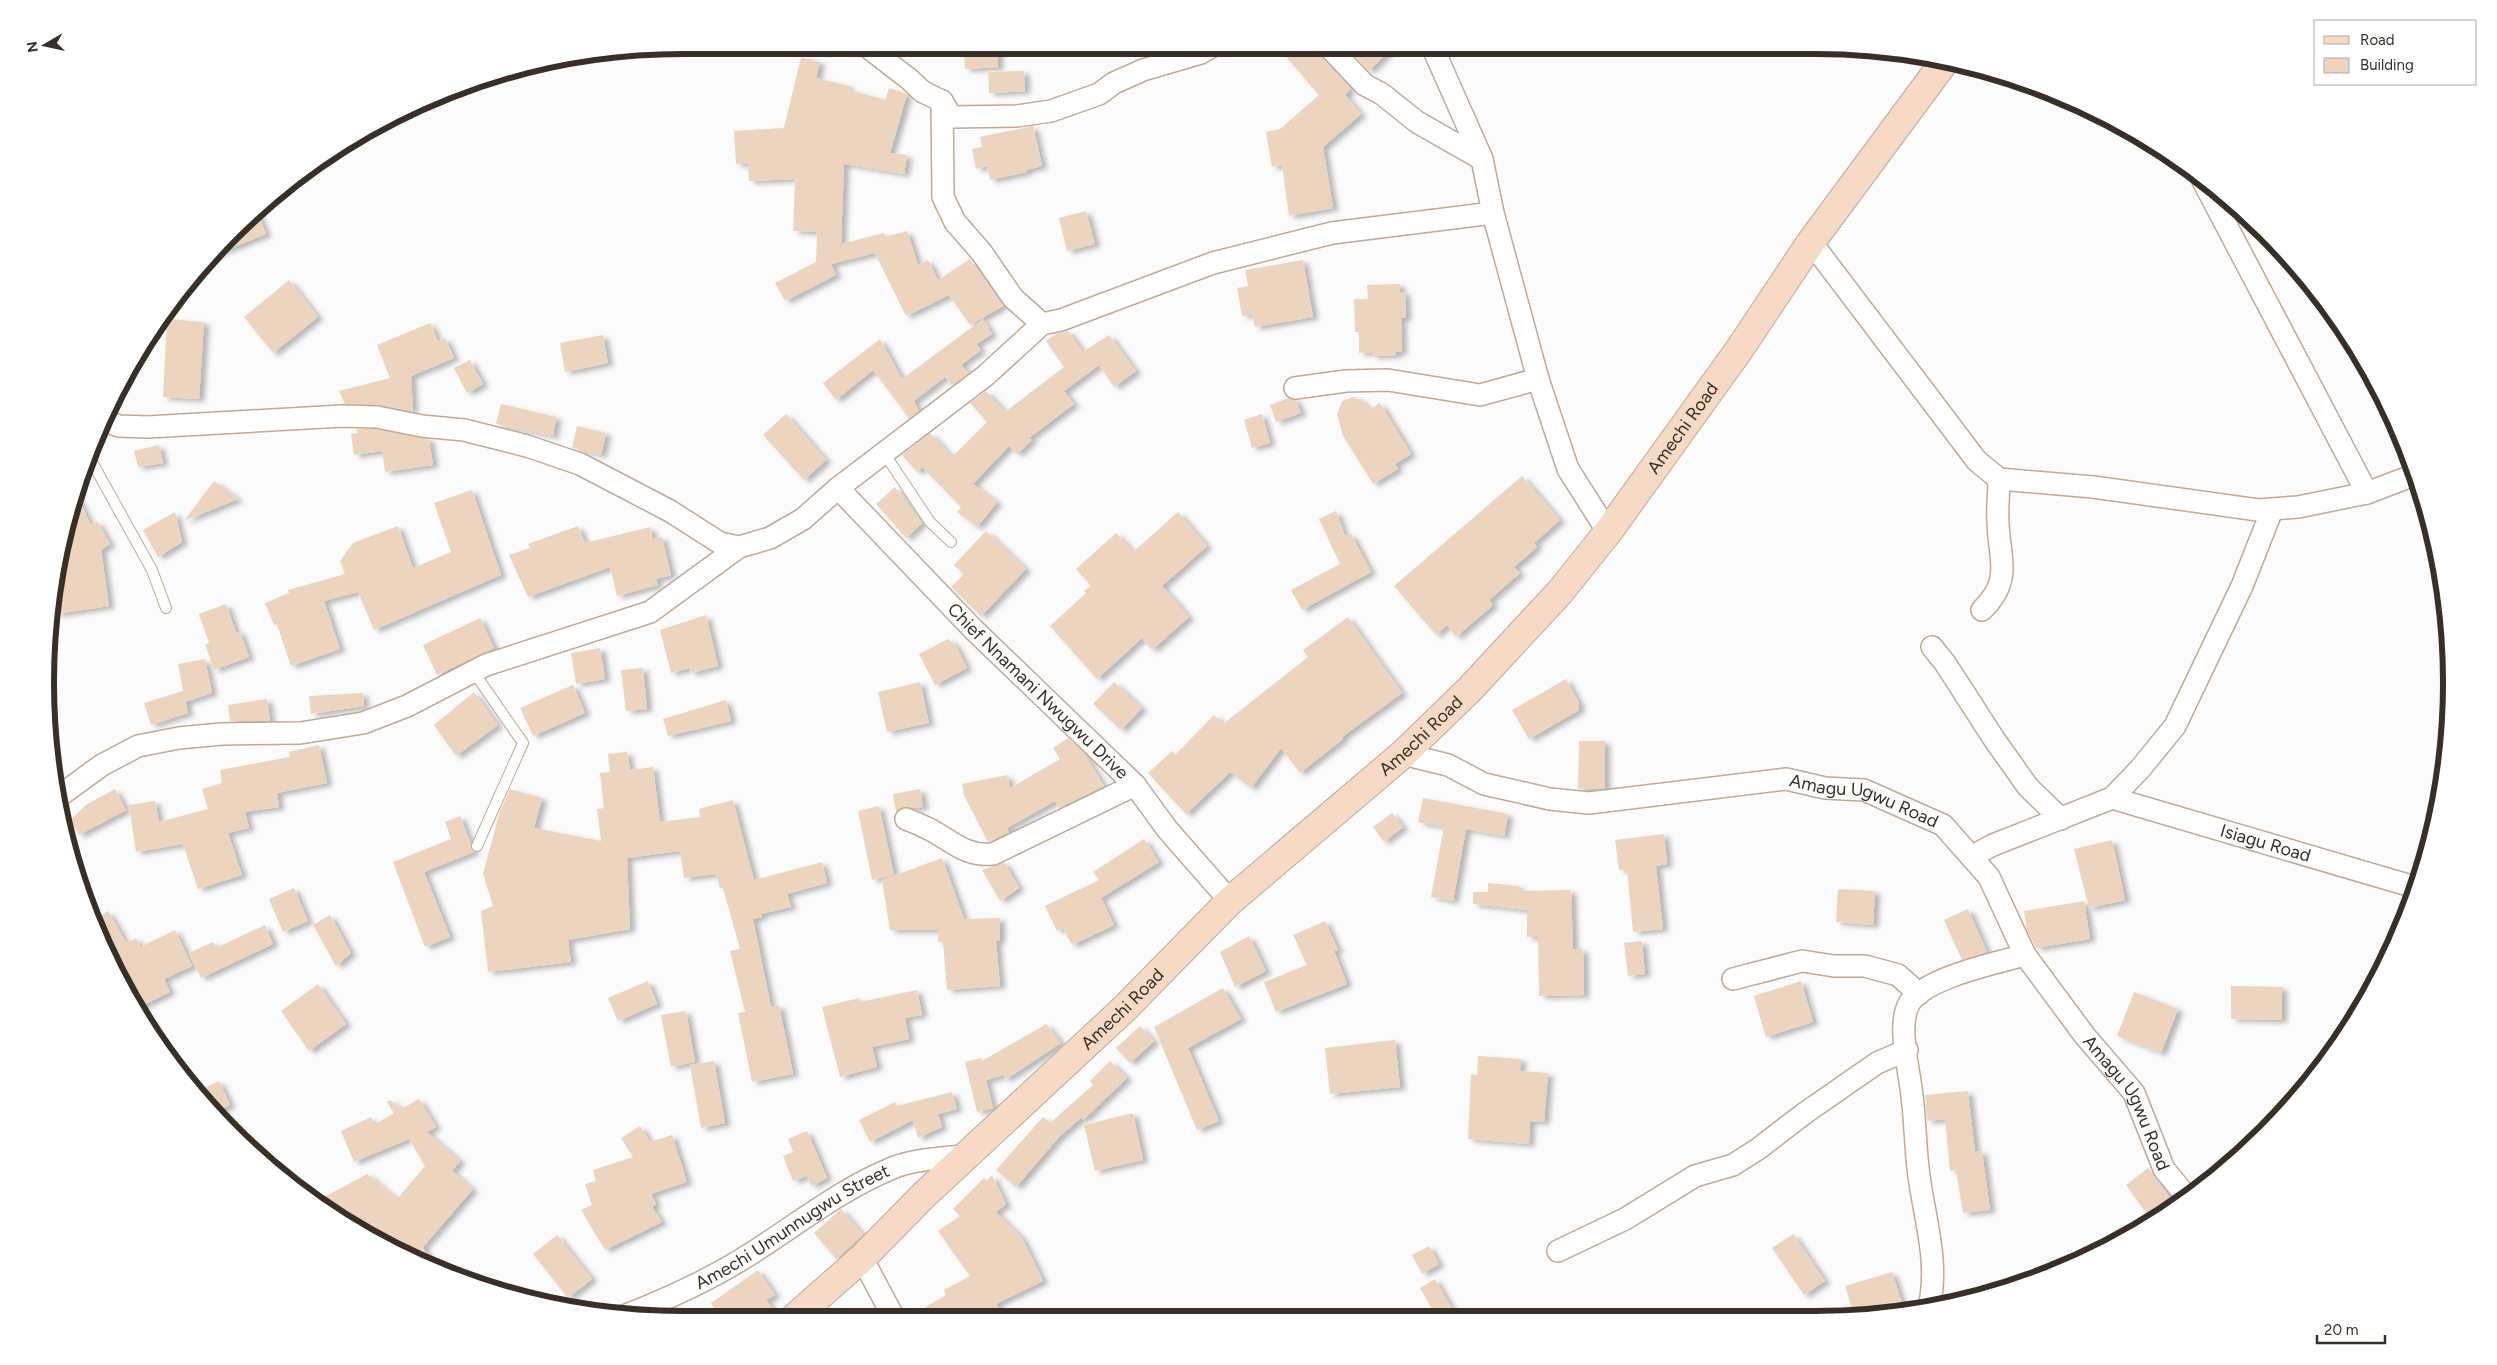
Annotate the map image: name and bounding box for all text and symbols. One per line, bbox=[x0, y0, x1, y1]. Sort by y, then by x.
north arrow bbox=[20, 20, 70, 70]
legend bbox=[2314, 20, 2477, 85]
text: Road bbox=[2360, 31, 2395, 49]
text: N bbox=[23, 40, 42, 54]
text: Building bbox=[2360, 56, 2414, 74]
street label: Amechi Road bbox=[1642, 378, 1723, 478]
street label: Chief Nnamani Nwugwu Drive bbox=[943, 598, 1133, 784]
street label: Amechi Road bbox=[1374, 691, 1467, 781]
street label: Amagu Ugwu Road bbox=[1787, 769, 1942, 833]
street label: Isiagu Road bbox=[2218, 819, 2313, 867]
street label: Amechi Road bbox=[1076, 964, 1169, 1054]
street label: Amagu Ugwu Road bbox=[2078, 1031, 2175, 1174]
street label: Amechi Umunnugwu Street bbox=[692, 1160, 893, 1294]
scale bar bbox=[2317, 1312, 2384, 1344]
text: 20 m bbox=[2324, 1321, 2358, 1339]

